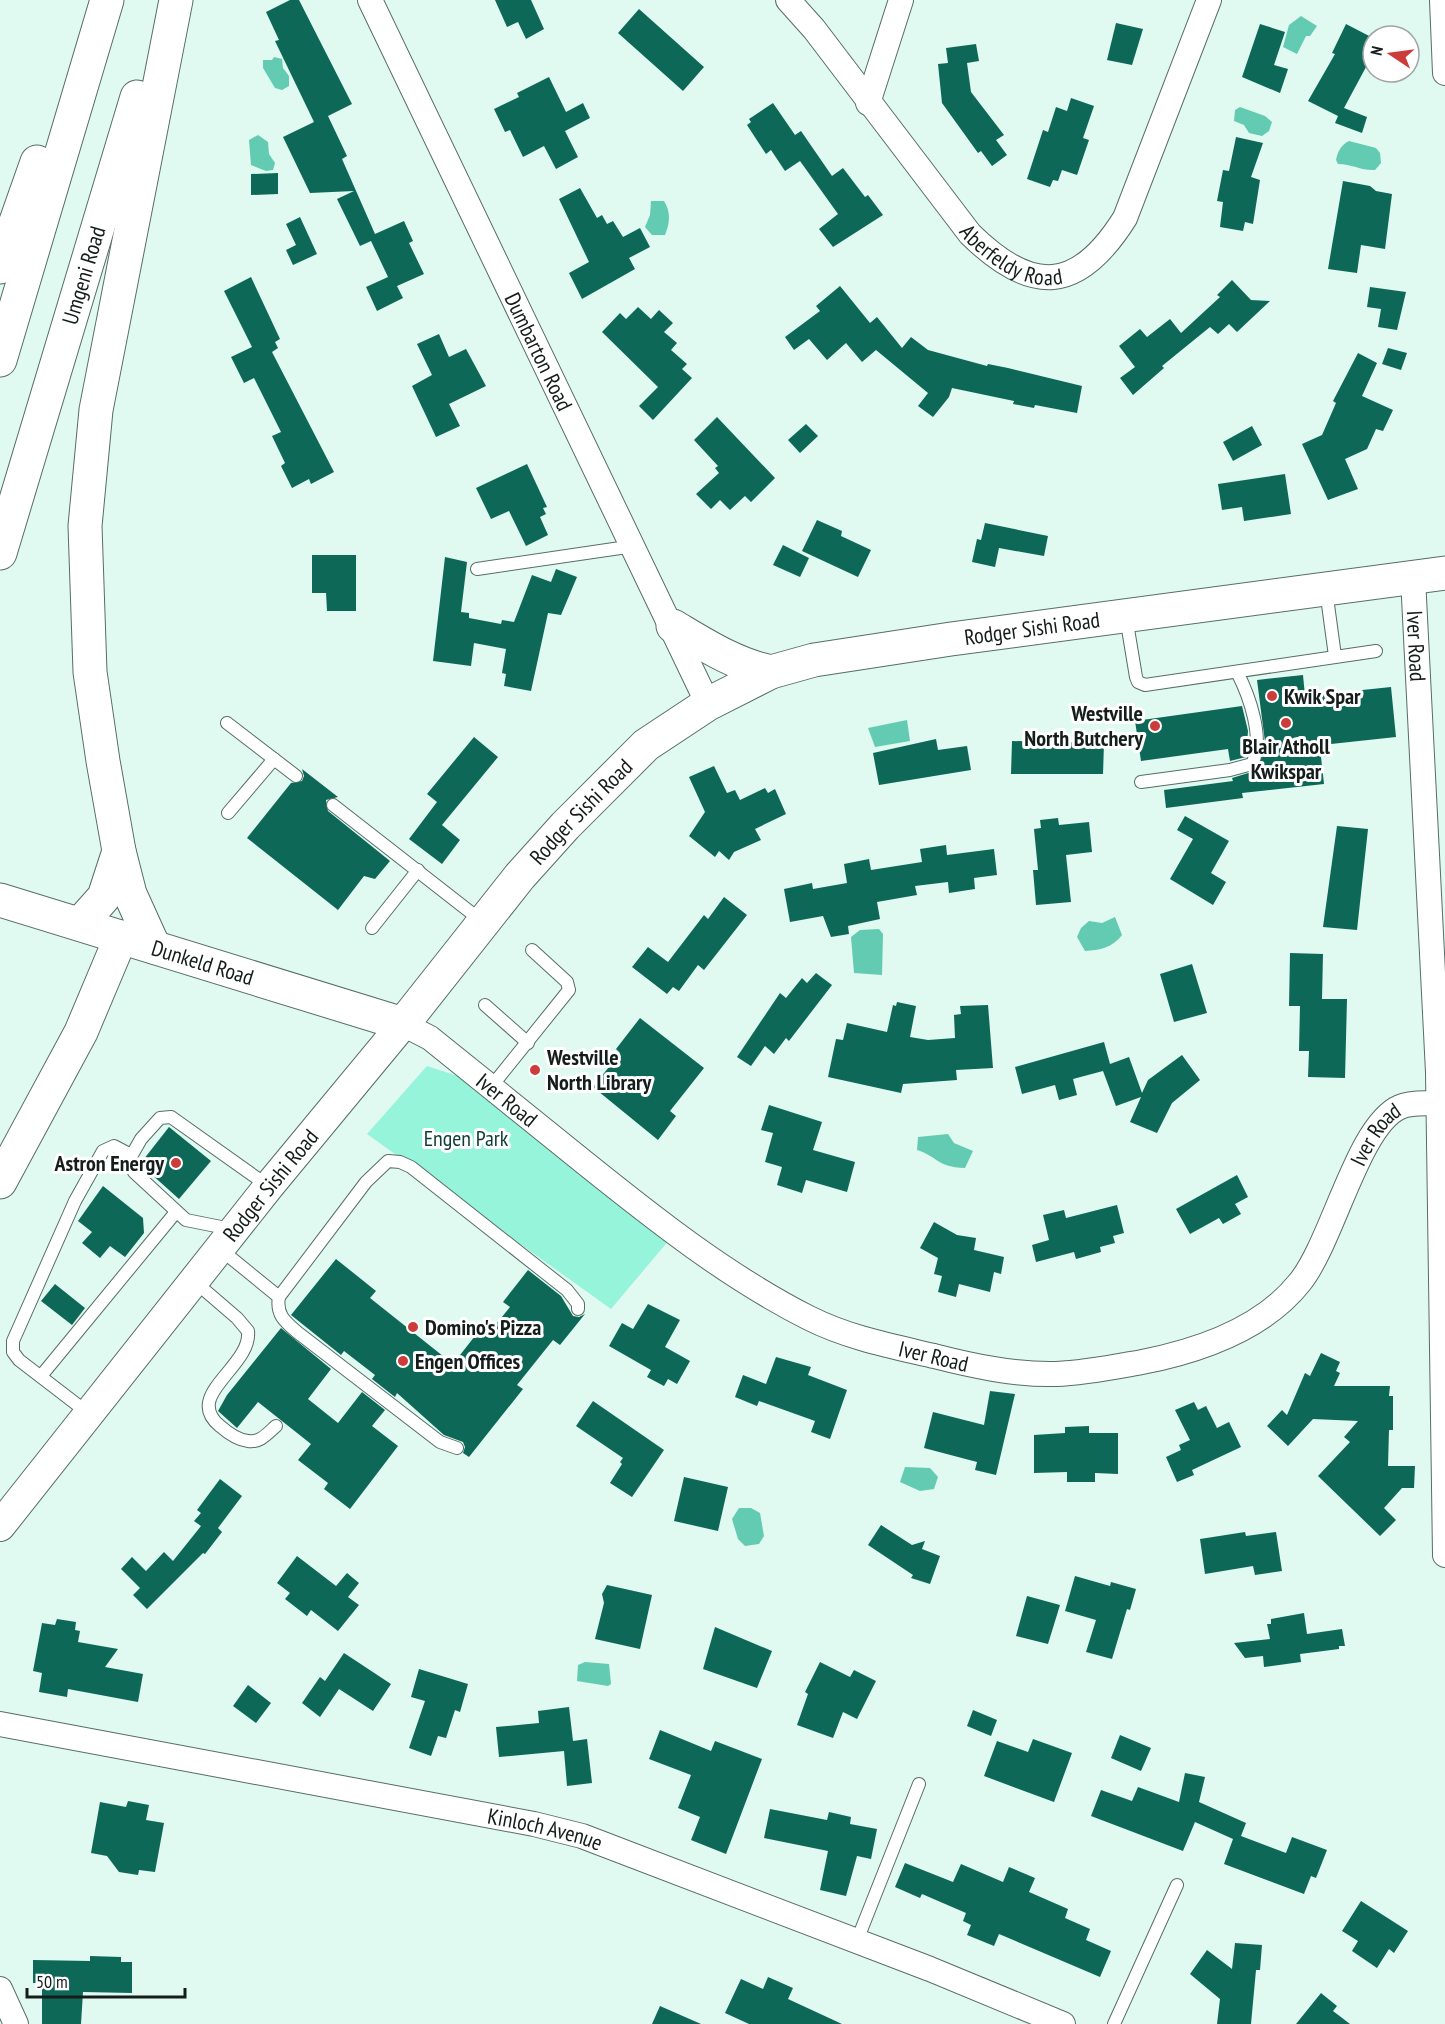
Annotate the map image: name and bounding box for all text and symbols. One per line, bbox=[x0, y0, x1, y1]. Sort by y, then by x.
north arrow bbox=[1361, 24, 1421, 84]
text: N bbox=[1366, 44, 1387, 57]
street label: Aberfeldy Road bbox=[954, 219, 1064, 291]
street label: Umgeni Road bbox=[55, 223, 111, 328]
street label: Dumbarton Road bbox=[499, 288, 579, 415]
street label: Rodger Sishi Road bbox=[962, 605, 1101, 651]
street label: Iver Road bbox=[1401, 610, 1432, 682]
place label: Kwik Spar bbox=[1284, 682, 1361, 710]
marker: Kwik Spar bbox=[1265, 689, 1279, 703]
place label: Westville North Butchery bbox=[1024, 699, 1144, 752]
marker: Blair Atholl Kwikspar bbox=[1279, 716, 1293, 730]
marker: Westville North Butchery bbox=[1148, 719, 1162, 733]
place label: Blair Atholl Kwikspar bbox=[1242, 732, 1330, 785]
street label: Rodger Sishi Road bbox=[523, 753, 638, 870]
street label: Dunkeld Road bbox=[148, 934, 257, 991]
place label: Westville North Library bbox=[546, 1043, 652, 1096]
marker: Westville North Library bbox=[528, 1063, 542, 1077]
street label: Iver Road bbox=[470, 1067, 543, 1133]
street label: Iver Road bbox=[1344, 1096, 1406, 1170]
street label: Rodger Sishi Road bbox=[217, 1123, 324, 1247]
park label: Engen Park bbox=[424, 1124, 509, 1152]
place label: Astron Energy bbox=[54, 1149, 165, 1177]
marker: Astron Energy bbox=[169, 1156, 183, 1170]
place label: Domino's Pizza bbox=[425, 1313, 541, 1341]
marker: Domino's Pizza bbox=[406, 1320, 420, 1334]
street label: Iver Road bbox=[896, 1334, 971, 1378]
place label: Engen Offices bbox=[415, 1347, 521, 1375]
marker: Engen Offices bbox=[396, 1354, 410, 1368]
street label: Kinloch Avenue bbox=[485, 1802, 607, 1857]
scale bar bbox=[27, 1961, 184, 1999]
text: 50 m bbox=[36, 1970, 68, 1993]

